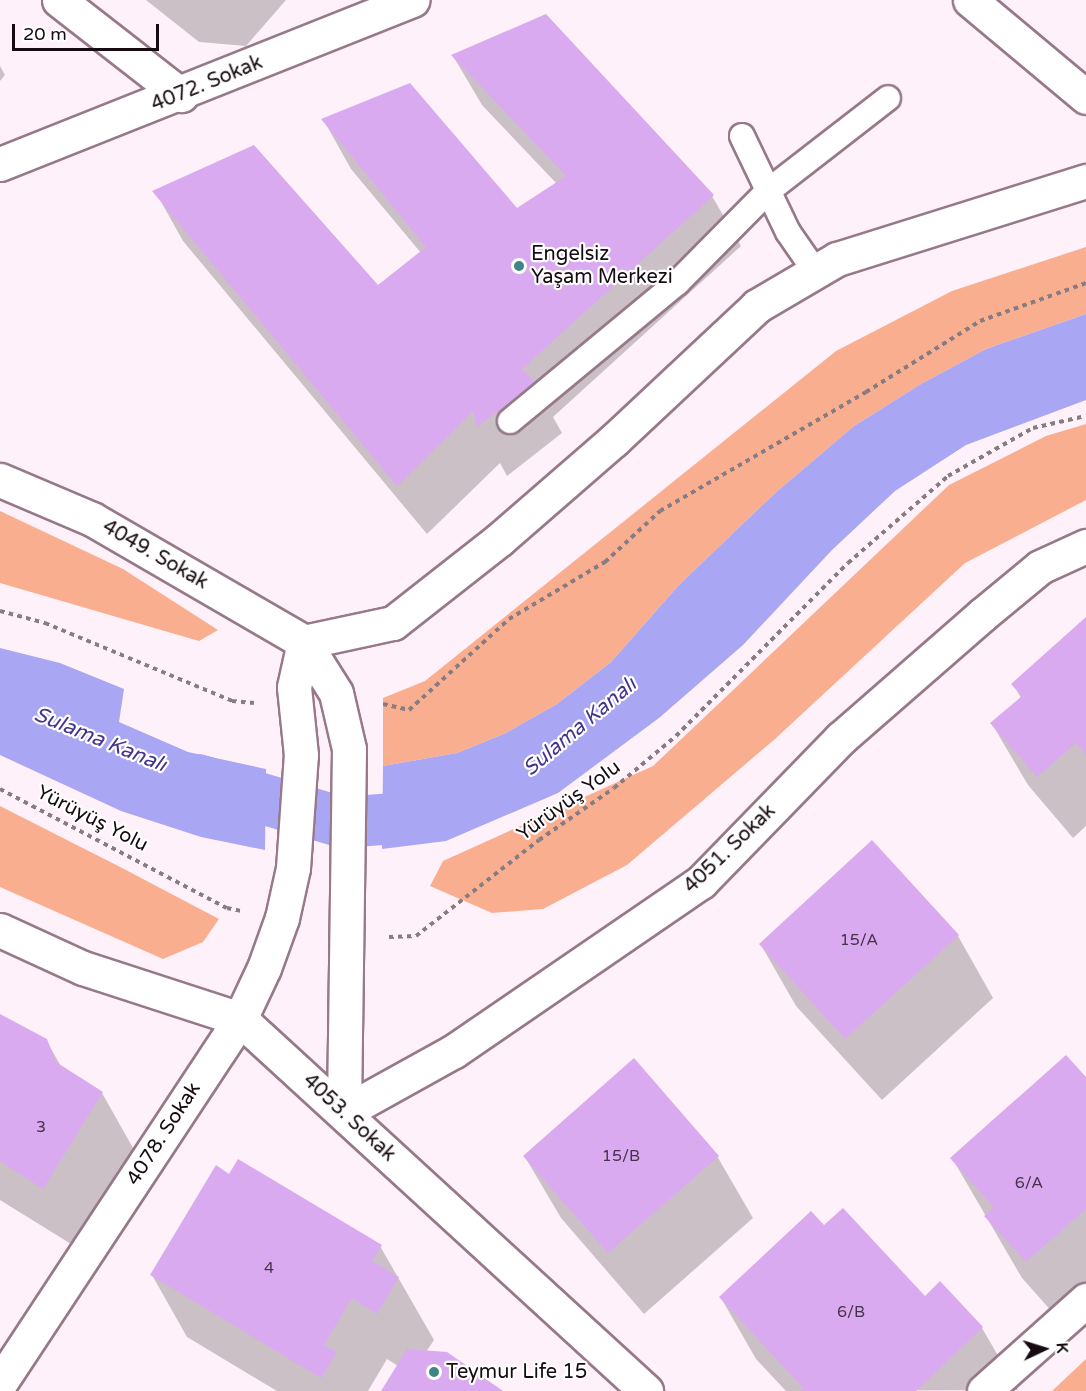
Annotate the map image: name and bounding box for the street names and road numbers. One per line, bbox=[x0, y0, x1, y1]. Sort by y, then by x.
street label: 4072. Sokak bbox=[148, 51, 266, 117]
street label: 4049. Sokak bbox=[98, 515, 212, 595]
street label: Yürüyüş Yolu bbox=[513, 756, 625, 846]
street label: Yürüyüş Yolu bbox=[32, 781, 152, 857]
street label: 4051. Sokak bbox=[679, 799, 781, 899]
street label: 4053. Sokak bbox=[298, 1069, 400, 1167]
street label: 4078. Sokak bbox=[122, 1078, 206, 1190]

